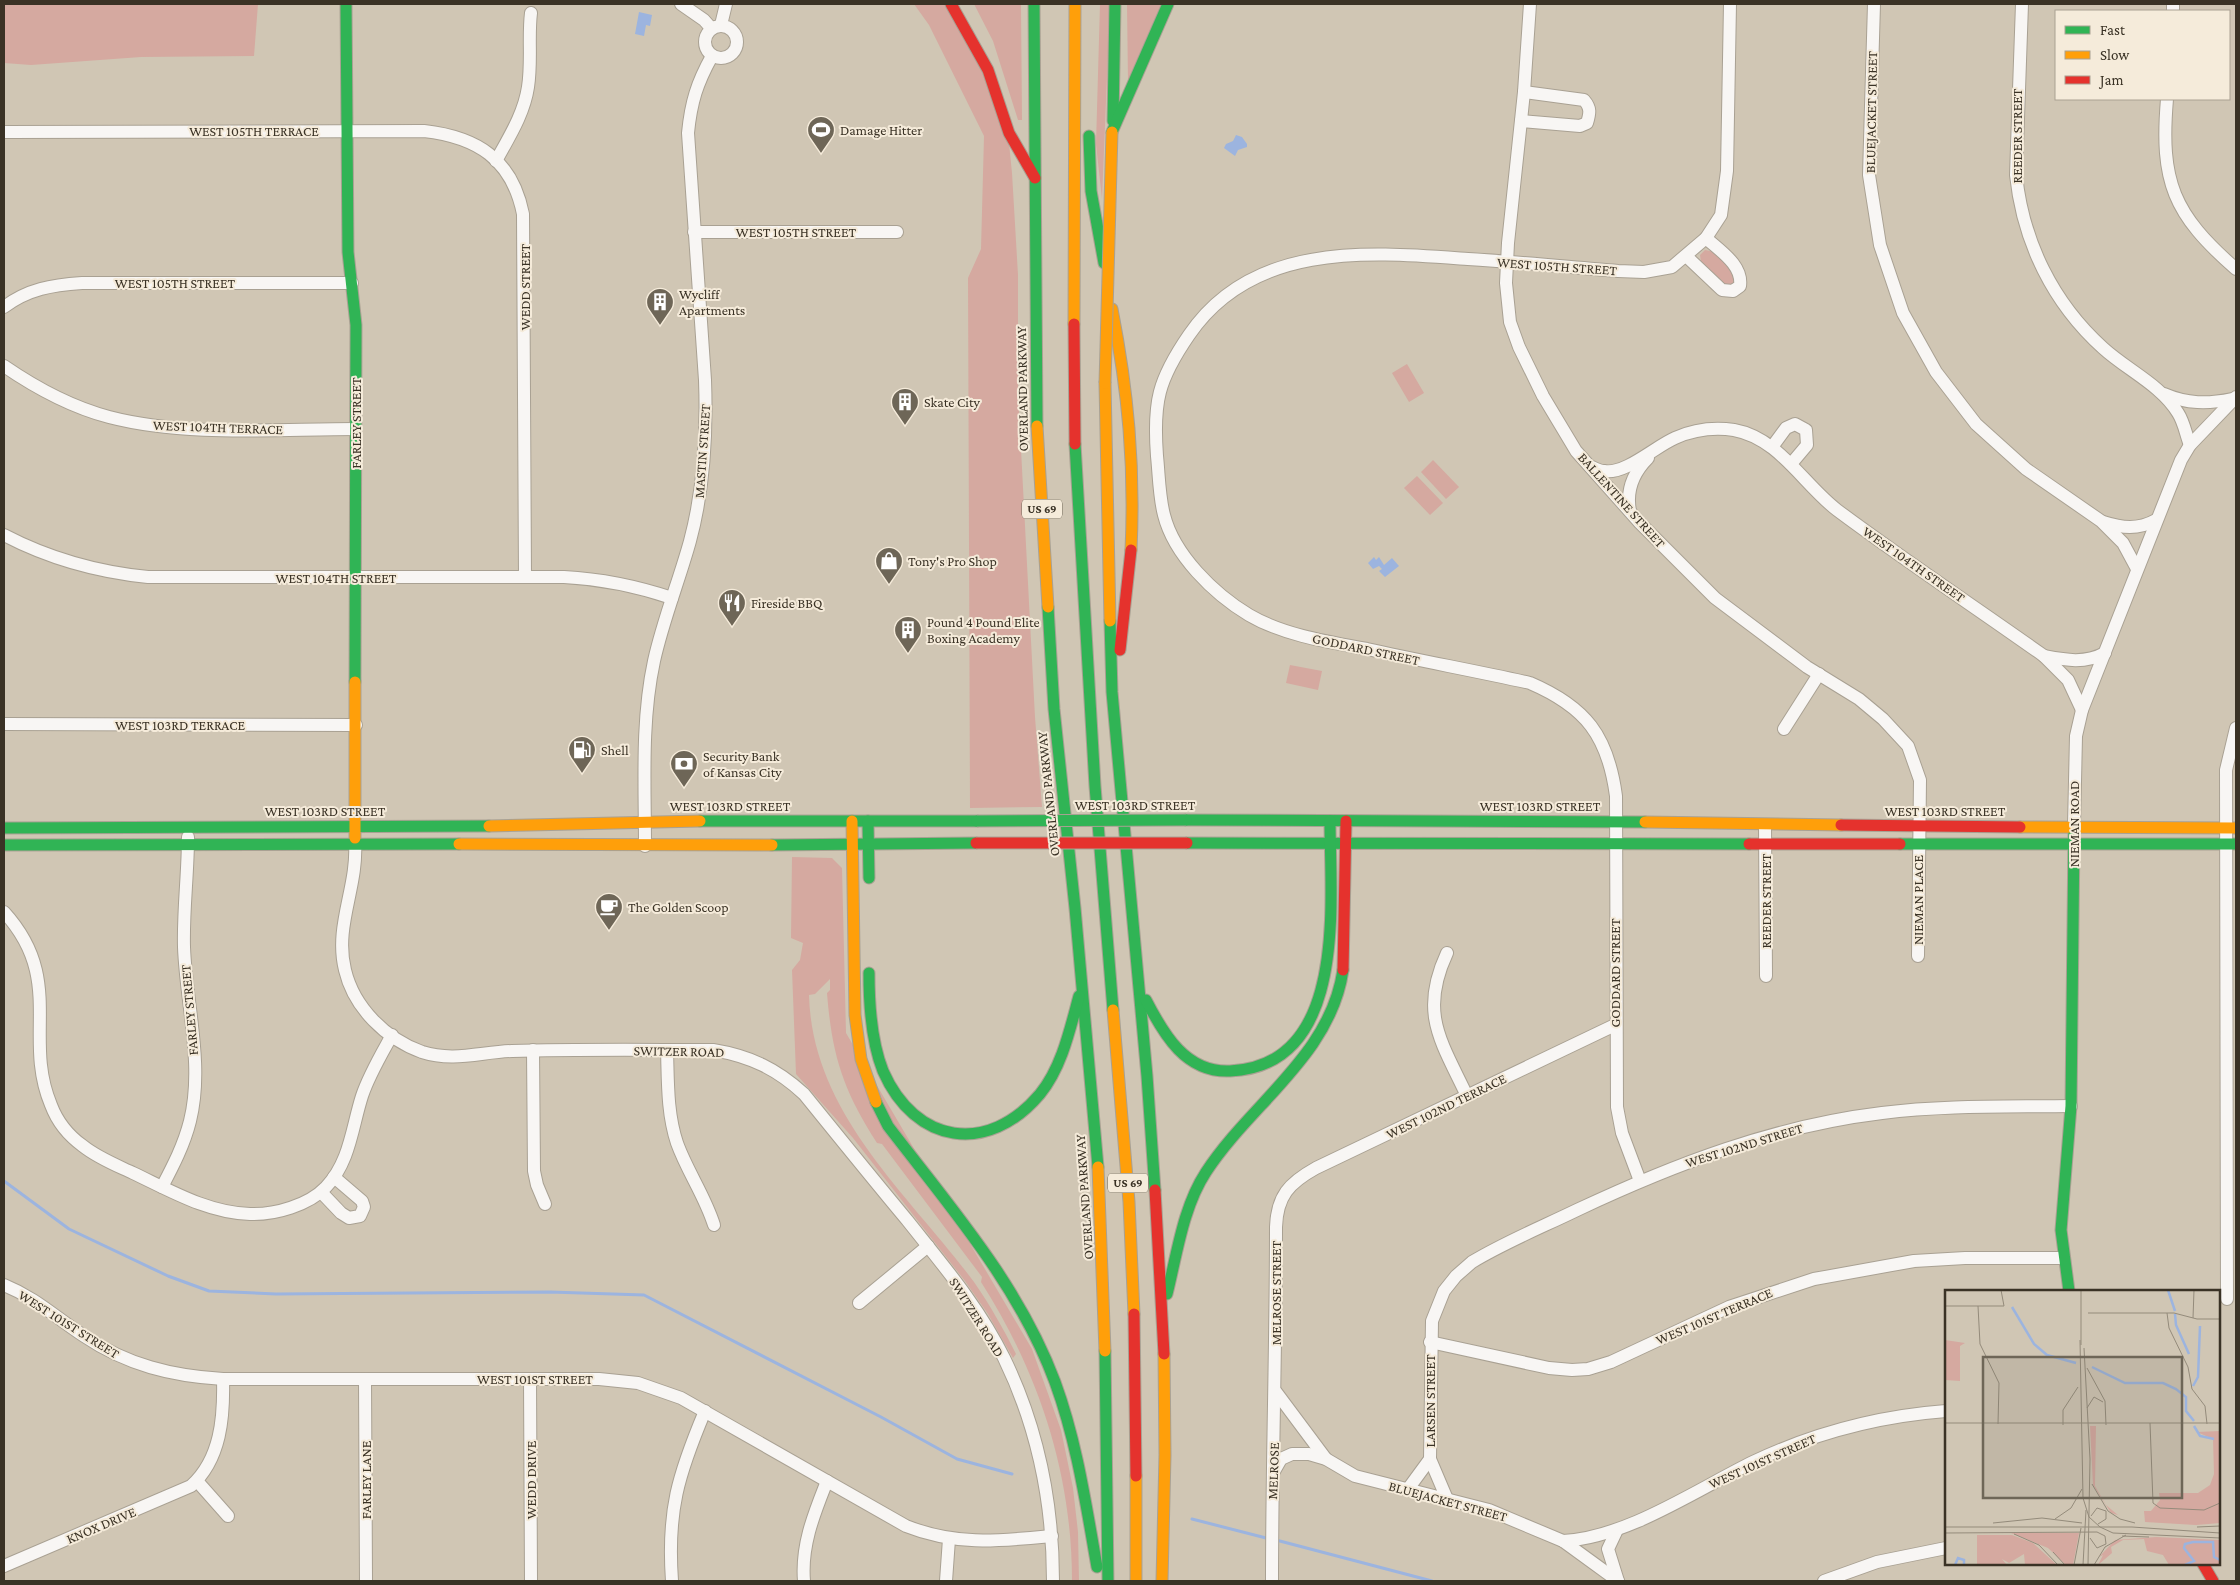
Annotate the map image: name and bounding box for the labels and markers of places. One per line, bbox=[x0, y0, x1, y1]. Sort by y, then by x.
sports icon: Damage Hitter bbox=[806, 115, 836, 154]
place label: Damage Hitter bbox=[840, 122, 922, 138]
place label: Wycliff Apartments bbox=[679, 286, 745, 318]
building icon: Wycliff Apartments bbox=[645, 287, 675, 326]
building icon: Skate City bbox=[890, 387, 920, 426]
place label: Skate City bbox=[924, 394, 980, 410]
shop icon: Tony's Pro Shop bbox=[874, 546, 904, 585]
place label: Tony's Pro Shop bbox=[908, 553, 997, 569]
restaurant icon: Fireside BBQ bbox=[717, 588, 747, 627]
place label: Fireside BBQ bbox=[751, 595, 823, 611]
place label: Pound 4 Pound Elite Boxing Academy bbox=[927, 614, 1040, 646]
building icon: Pound 4 Pound Elite Boxing Academy bbox=[893, 615, 923, 654]
fuel station icon: Shell bbox=[567, 735, 597, 774]
place label: Shell bbox=[601, 742, 629, 758]
place label: Security Bank of Kansas City bbox=[703, 748, 782, 780]
bank icon: Security Bank of Kansas City bbox=[669, 749, 699, 788]
cafe icon: The Golden Scoop bbox=[594, 892, 624, 931]
place label: The Golden Scoop bbox=[628, 899, 729, 915]

